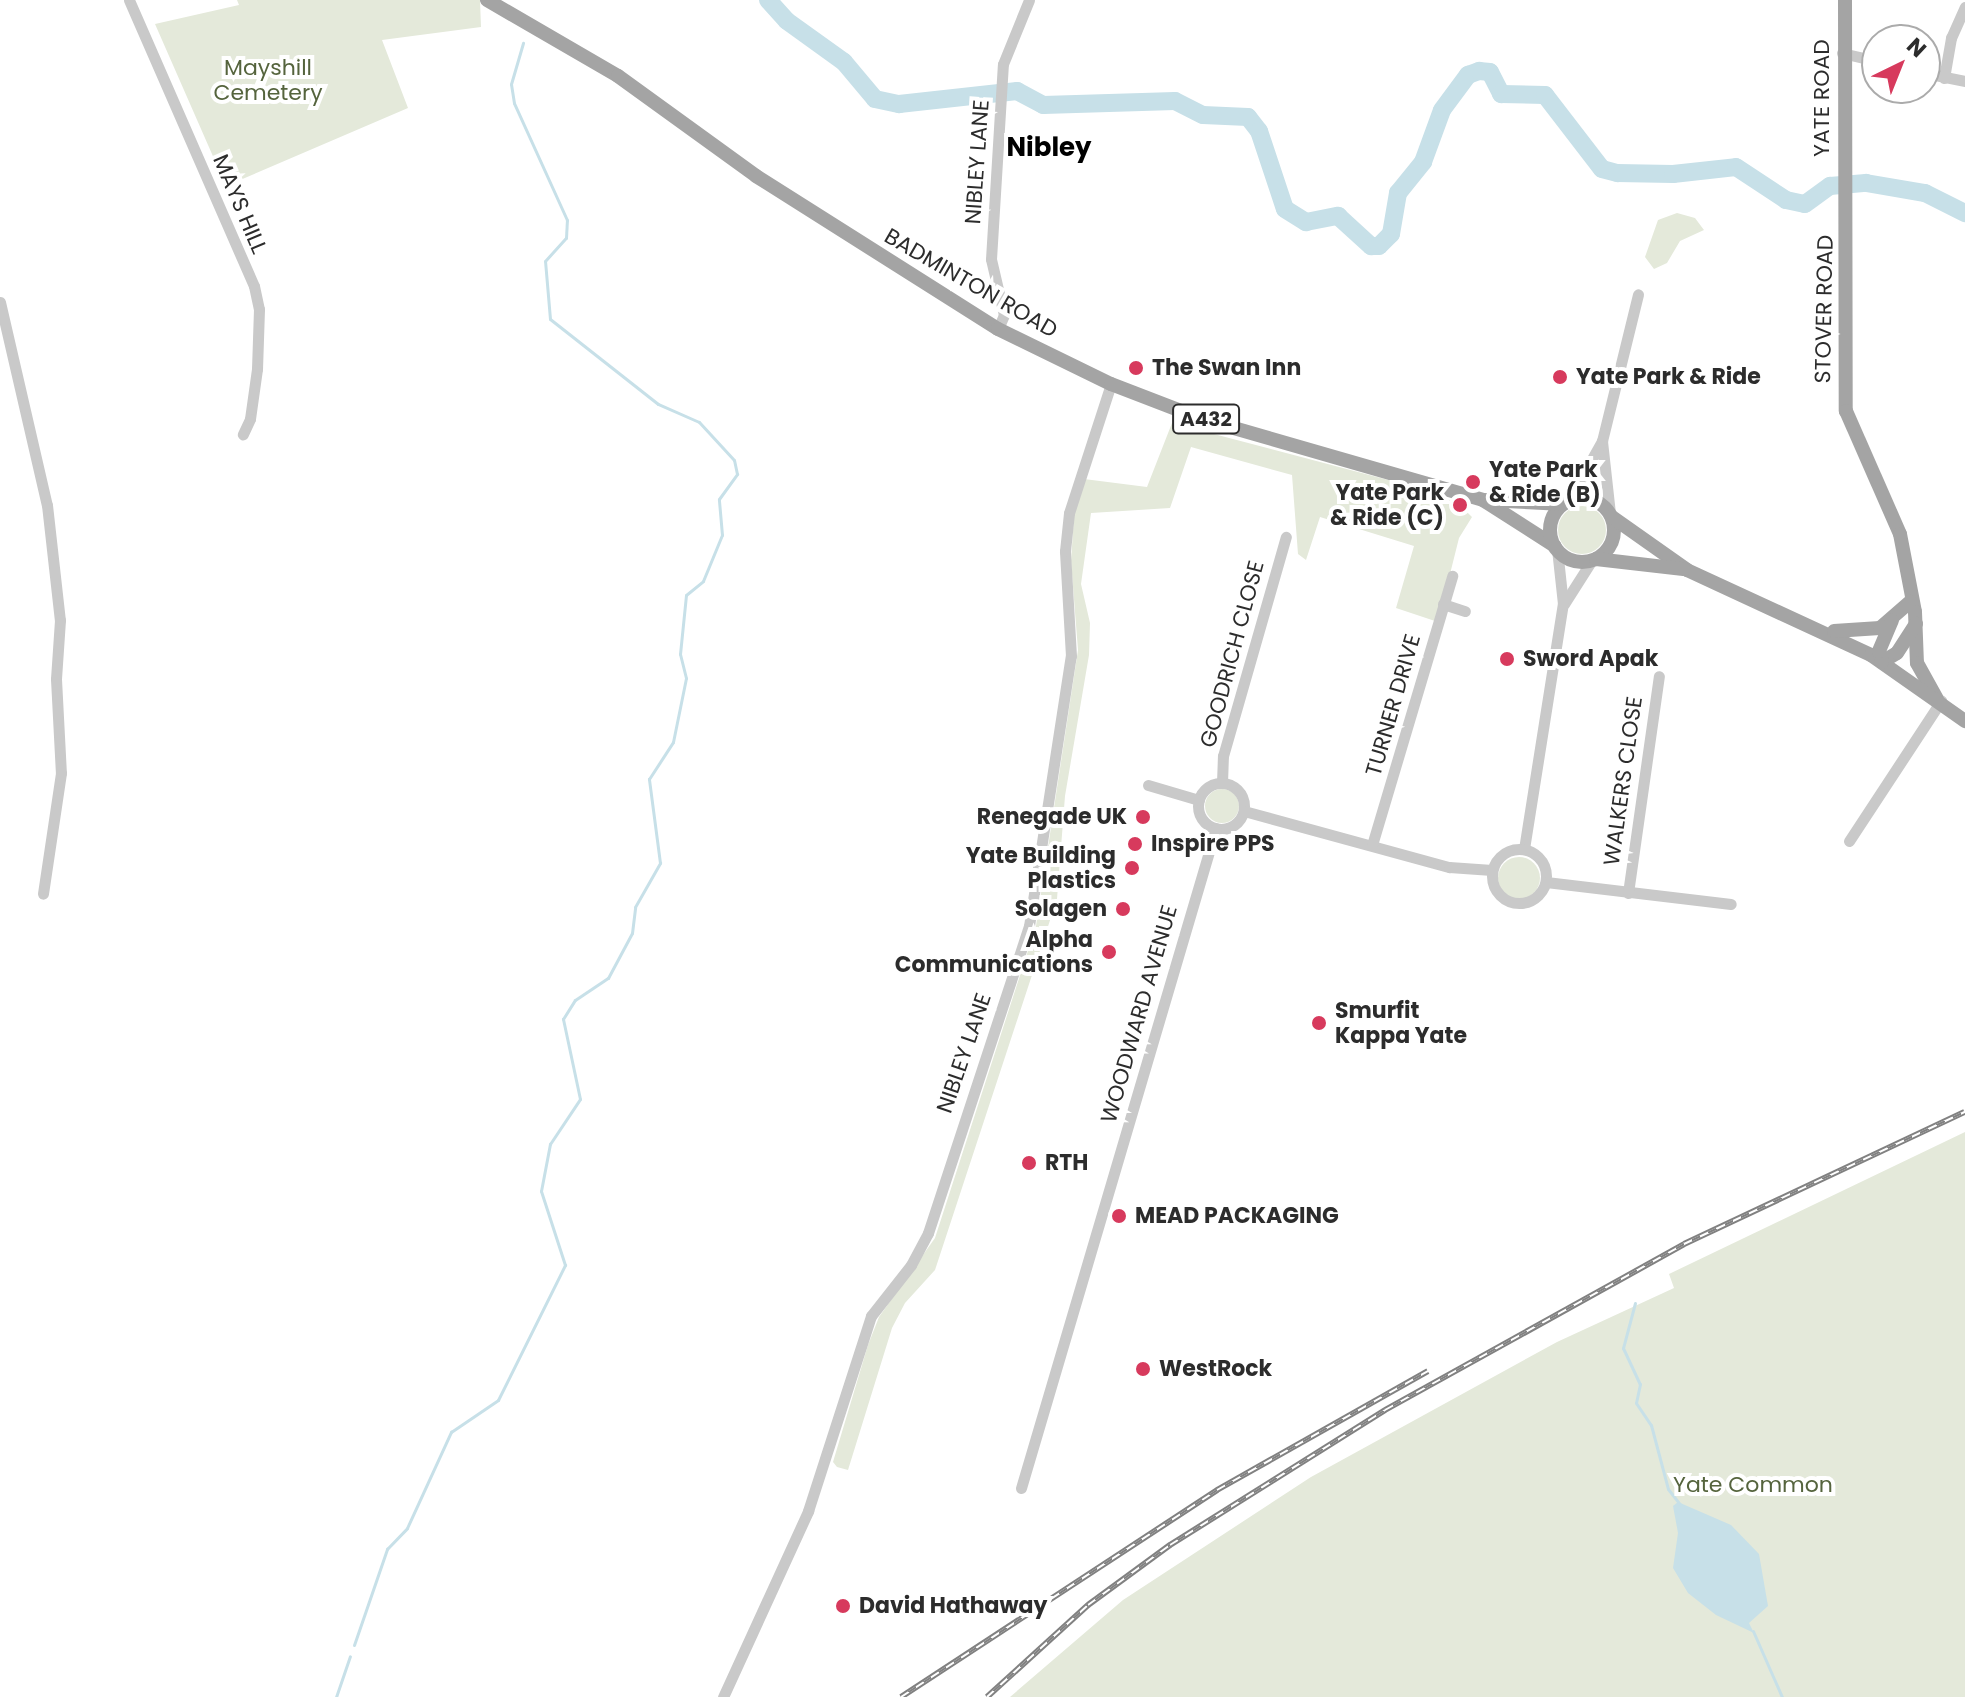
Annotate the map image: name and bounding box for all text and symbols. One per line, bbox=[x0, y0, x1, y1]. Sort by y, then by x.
north arrow bbox=[1861, 24, 1941, 104]
text: N bbox=[1900, 31, 1933, 65]
street label: YATE ROAD bbox=[1809, 39, 1835, 157]
park label: Mayshill Cemetery bbox=[213, 54, 323, 106]
street label: NIBLEY LANE bbox=[959, 99, 995, 225]
district label: Nibley bbox=[1007, 132, 1091, 164]
street label: MAYS HILL bbox=[207, 150, 273, 258]
street label: BADMINTON ROAD bbox=[880, 223, 1062, 343]
street label: STOVER ROAD bbox=[1810, 234, 1838, 384]
place label: The Swan Inn bbox=[1152, 355, 1301, 381]
marker: The Swan Inn bbox=[1127, 359, 1145, 377]
place label: Yate Park & Ride bbox=[1576, 364, 1761, 390]
marker: Yate Park & Ride bbox=[1551, 368, 1569, 386]
road number: A432 bbox=[1172, 403, 1240, 435]
place label: Yate Park & Ride (B) bbox=[1489, 456, 1601, 508]
marker: Yate Park & Ride (B) bbox=[1464, 473, 1482, 491]
place label: Yate Park & Ride (C) bbox=[1330, 479, 1444, 530]
marker: Yate Park & Ride (C) bbox=[1451, 496, 1469, 514]
street label: GOODRICH CLOSE bbox=[1194, 558, 1270, 750]
street label: TURNER DRIVE bbox=[1360, 631, 1426, 779]
place label: Sword Apak bbox=[1523, 646, 1658, 672]
marker: Sword Apak bbox=[1498, 650, 1516, 668]
street label: WALKERS CLOSE bbox=[1598, 695, 1648, 867]
place label: Renegade UK bbox=[977, 804, 1127, 830]
marker: Renegade UK bbox=[1134, 808, 1152, 826]
place label: Inspire PPS bbox=[1151, 831, 1275, 857]
marker: Inspire PPS bbox=[1126, 835, 1144, 853]
place label: Yate Building Plastics bbox=[966, 842, 1116, 894]
marker: Yate Building Plastics bbox=[1123, 859, 1141, 877]
place label: Solagen bbox=[1015, 896, 1107, 922]
marker: Solagen bbox=[1114, 900, 1132, 918]
street label: WOODWARD AVENUE bbox=[1095, 902, 1183, 1126]
place label: Alpha Communications bbox=[895, 926, 1093, 978]
marker: Alpha Communications bbox=[1100, 943, 1118, 961]
street label: NIBLEY LANE bbox=[931, 990, 997, 1116]
place label: Smurfit Kappa Yate bbox=[1335, 997, 1467, 1048]
marker: Smurfit Kappa Yate bbox=[1310, 1014, 1328, 1032]
place label: RTH bbox=[1045, 1150, 1088, 1176]
marker: RTH bbox=[1020, 1154, 1038, 1172]
place label: MEAD PACKAGING bbox=[1135, 1203, 1339, 1229]
marker: MEAD PACKAGING bbox=[1110, 1207, 1128, 1225]
place label: WestRock bbox=[1159, 1356, 1272, 1382]
marker: WestRock bbox=[1134, 1360, 1152, 1378]
park label: Yate Common bbox=[1673, 1472, 1833, 1498]
place label: David Hathaway bbox=[859, 1593, 1047, 1619]
marker: David Hathaway bbox=[834, 1597, 852, 1615]

